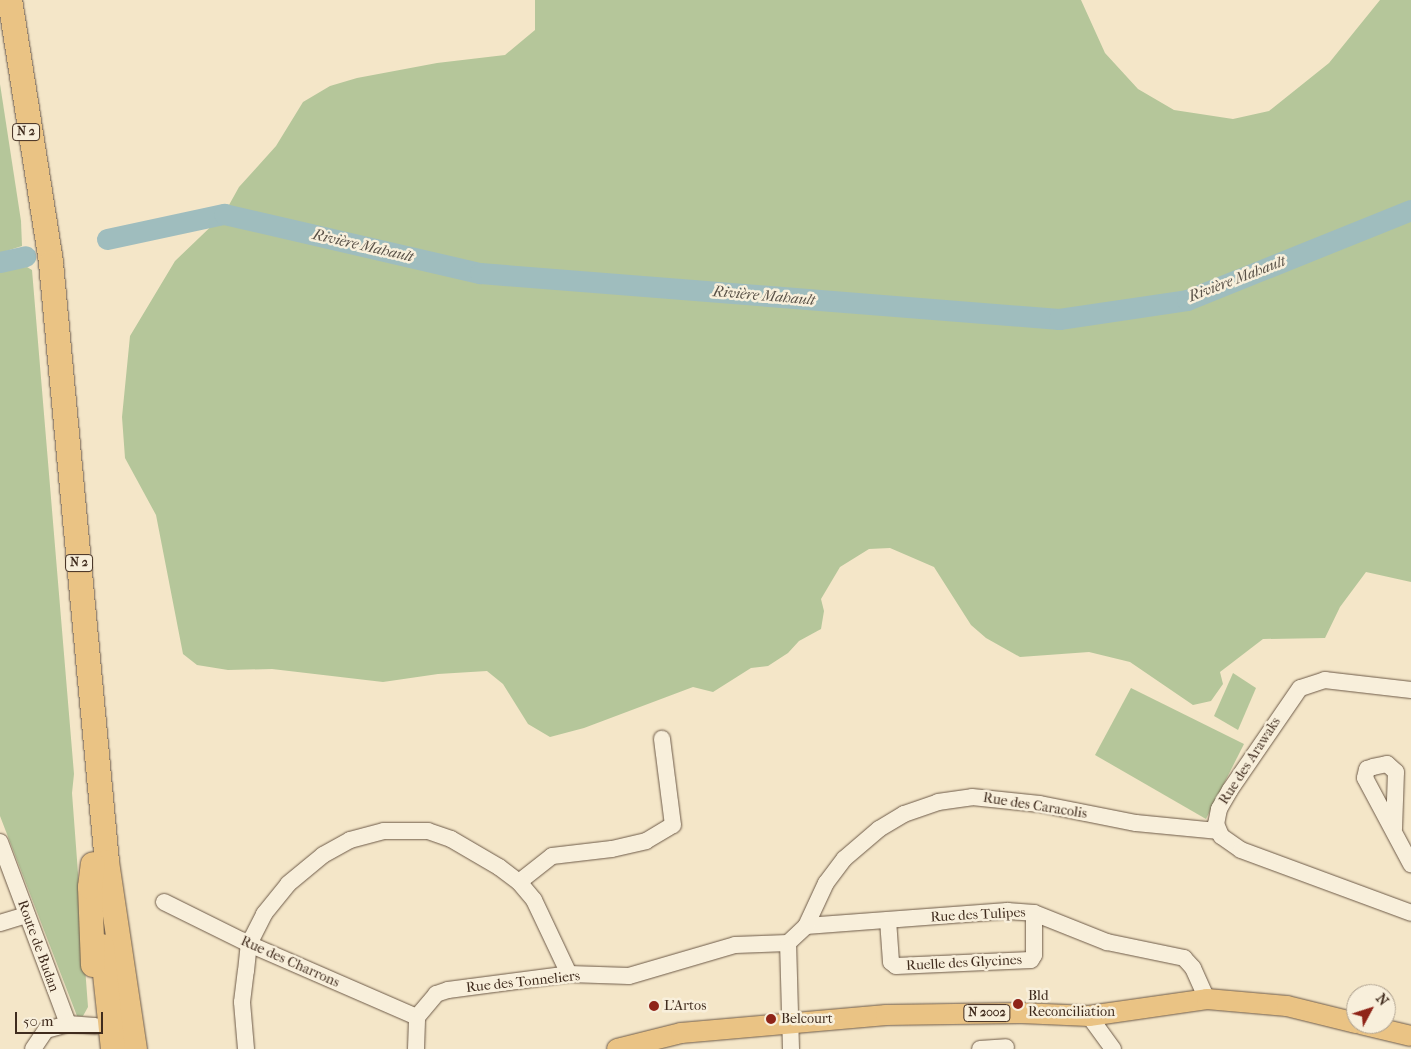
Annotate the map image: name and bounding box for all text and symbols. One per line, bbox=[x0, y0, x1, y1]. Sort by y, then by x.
road number: N 2 bbox=[11, 122, 41, 142]
water label: Rivière Mahault bbox=[311, 226, 415, 266]
water label: Rivière Mahault bbox=[1186, 252, 1288, 306]
water label: Rivière Mahault bbox=[712, 283, 816, 309]
road number: N 2 bbox=[64, 554, 94, 572]
street label: Rue des Arawaks bbox=[1216, 714, 1284, 808]
street label: Rue des Caracolis bbox=[982, 789, 1088, 823]
street label: Route de Budan bbox=[14, 898, 62, 994]
street label: Rue des Tulipes bbox=[930, 904, 1026, 926]
street label: Rue des Charrons bbox=[238, 933, 342, 991]
street label: Ruelle des Glycines bbox=[906, 952, 1022, 974]
street label: Rue des Tonneliers bbox=[465, 968, 581, 996]
north arrow bbox=[1346, 984, 1396, 1034]
place label: Bld Reconciliation bbox=[1028, 988, 1115, 1020]
text: N bbox=[1372, 990, 1392, 1009]
place label: L'Artos bbox=[664, 998, 706, 1014]
marker: Bld Reconciliation bbox=[1012, 998, 1024, 1010]
marker: L'Artos bbox=[648, 1000, 660, 1012]
scale bar bbox=[18, 1002, 105, 1034]
road number: N 2002 bbox=[963, 1004, 1011, 1022]
place label: Belcourt bbox=[781, 1011, 833, 1027]
text: 50 m bbox=[23, 1012, 53, 1030]
marker: Belcourt bbox=[765, 1013, 777, 1025]

